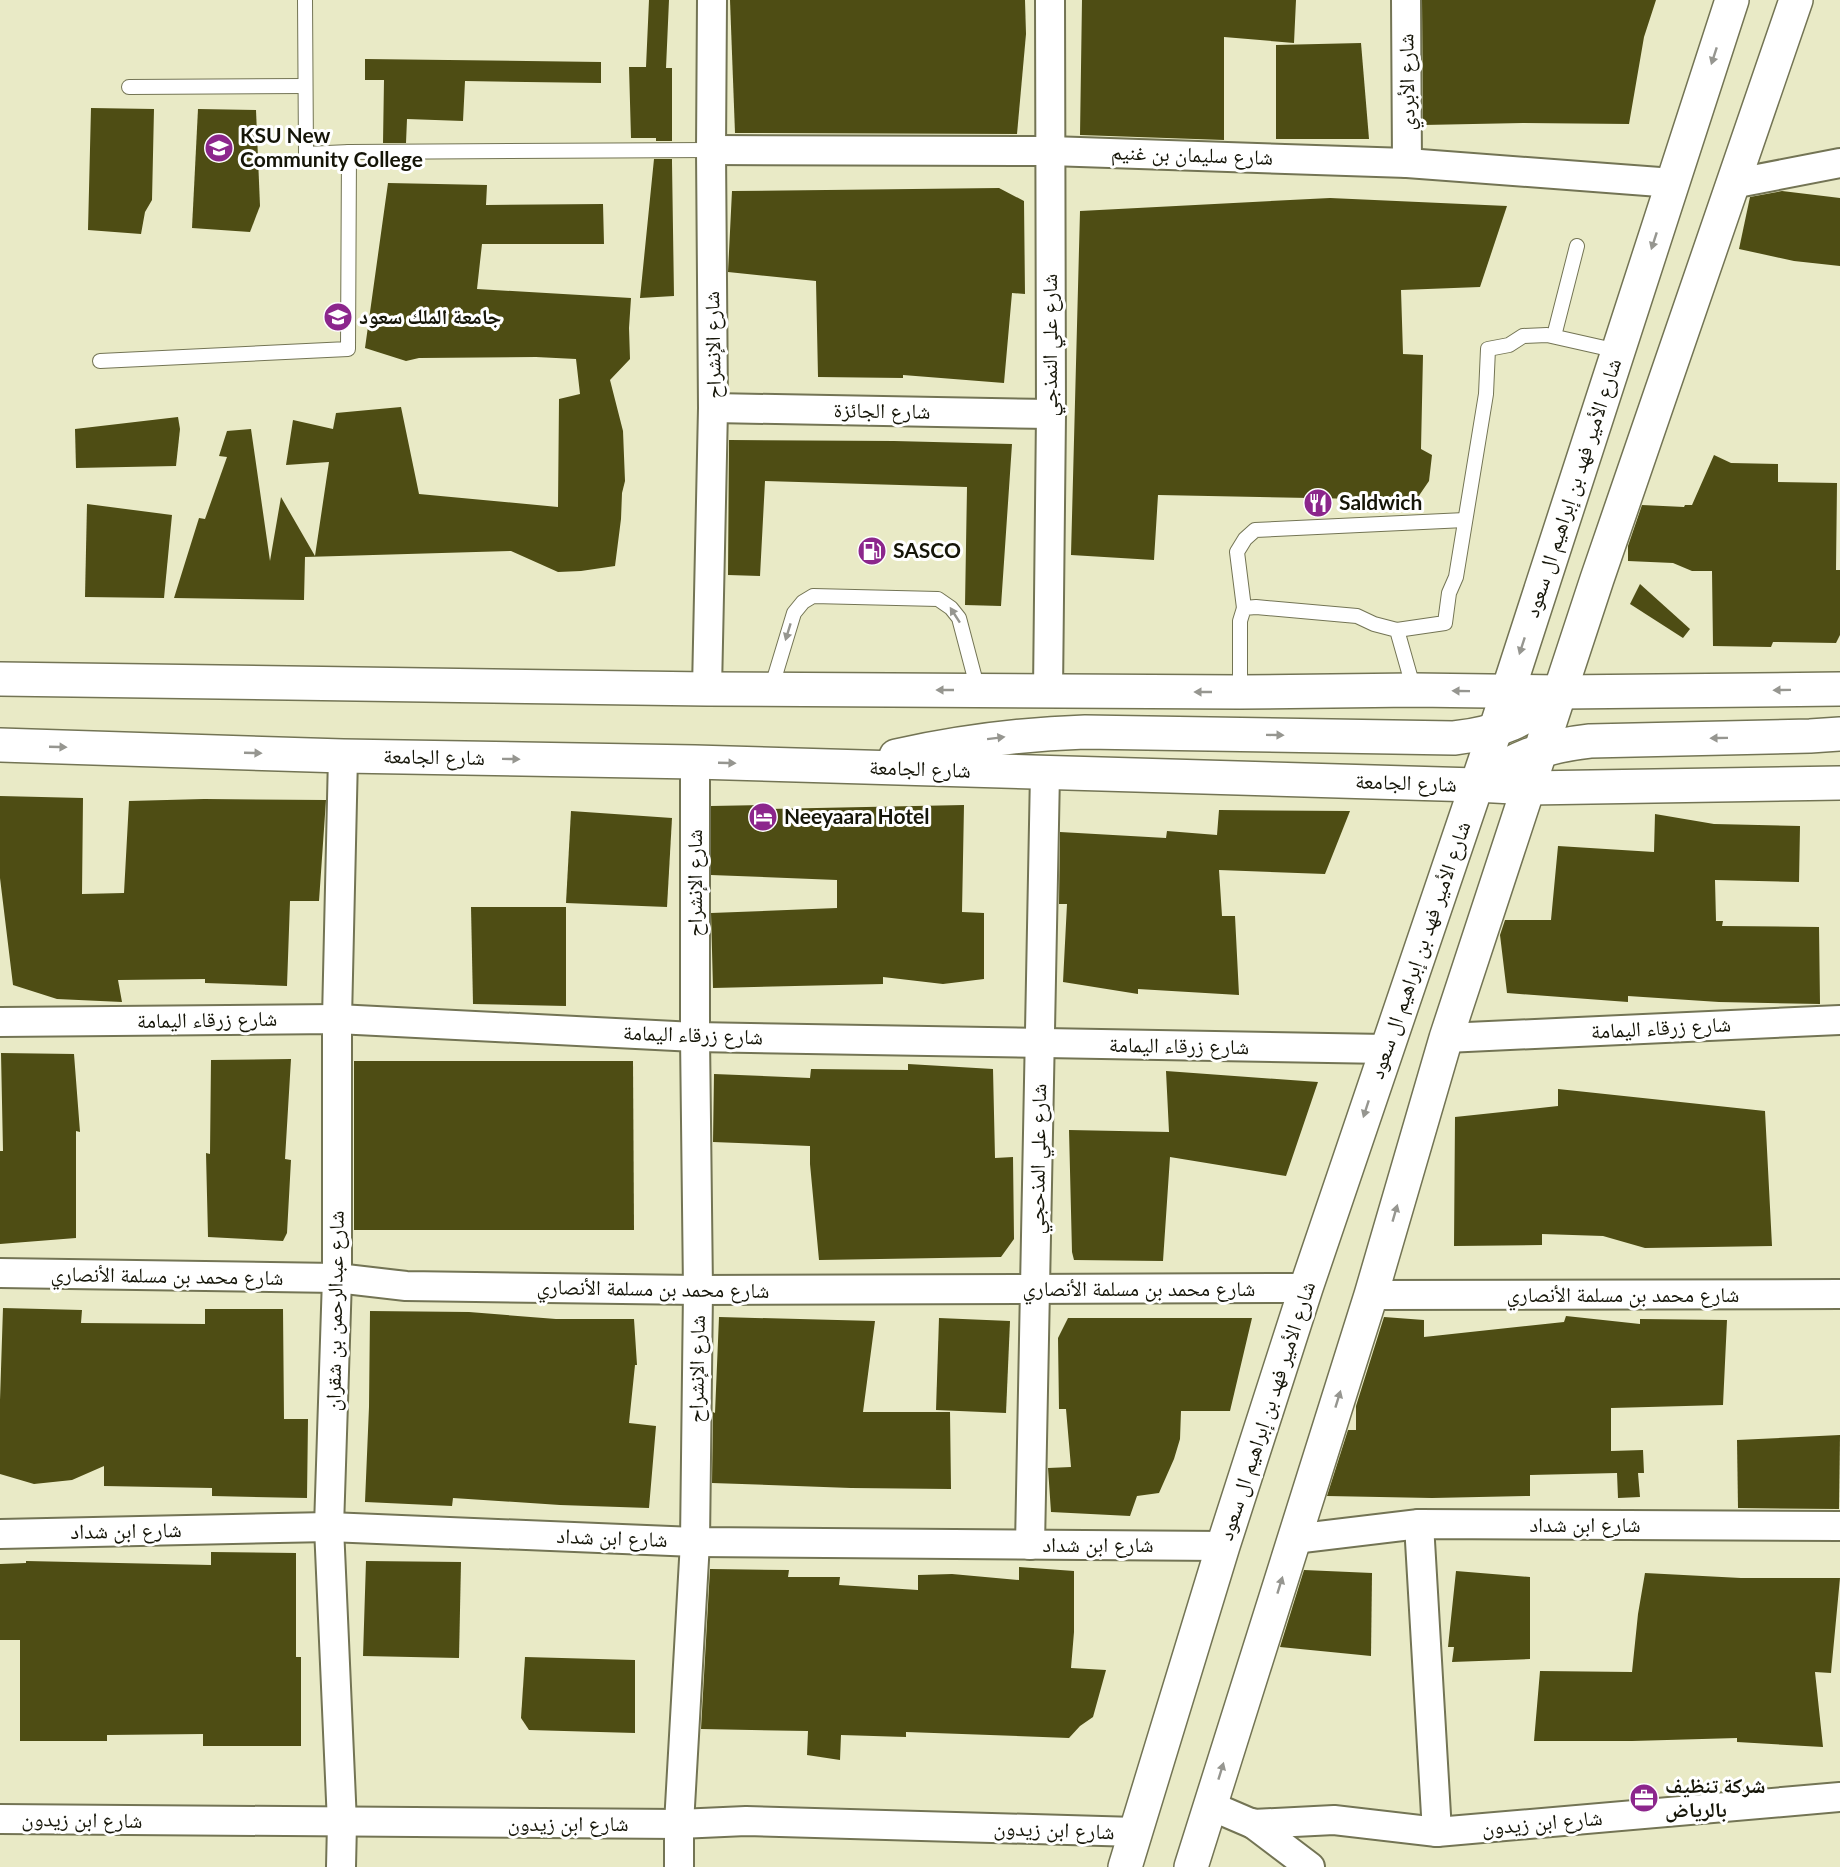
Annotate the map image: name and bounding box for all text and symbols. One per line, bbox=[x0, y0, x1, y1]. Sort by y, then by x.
street label: شارع الأبردي bbox=[1392, 33, 1424, 131]
one-way arrow bbox=[1709, 47, 1718, 65]
place label: KSU New Community College bbox=[240, 122, 423, 171]
school or university icon: KSU New Community College bbox=[203, 132, 235, 164]
street label: شارع سليمان بن غنيم bbox=[1110, 138, 1274, 172]
one-way arrow bbox=[1648, 232, 1658, 250]
street label: شارع علي النمذجي bbox=[1036, 274, 1066, 416]
street label: شارع الإنشراح bbox=[698, 291, 727, 399]
school or university icon: جامعة الملك سعود bbox=[322, 301, 354, 333]
place label: جامعة الملك سعود bbox=[359, 303, 501, 329]
street label: شارع الأمير فهد بن إبراهيم ال سعود bbox=[1518, 355, 1628, 621]
street label: شارع الجائزة bbox=[833, 396, 931, 425]
restaurant icon: Saldwich bbox=[1302, 487, 1334, 519]
place label: Saldwich bbox=[1339, 489, 1422, 514]
fuel station icon: SASCO bbox=[856, 535, 888, 567]
place label: SASCO bbox=[893, 537, 961, 562]
one-way arrow bbox=[949, 608, 961, 624]
one-way arrow bbox=[783, 623, 792, 641]
one-way arrow bbox=[1517, 637, 1526, 655]
one-way arrow bbox=[935, 685, 954, 695]
one-way arrow bbox=[1772, 685, 1791, 695]
one-way arrow bbox=[1451, 686, 1470, 695]
one-way arrow bbox=[1193, 687, 1212, 697]
one-way arrow bbox=[1266, 730, 1285, 740]
one-way arrow bbox=[987, 733, 1006, 742]
one-way arrow bbox=[1709, 733, 1728, 743]
one-way arrow bbox=[49, 742, 68, 751]
street label: شارع الجامعة bbox=[383, 742, 485, 771]
one-way arrow bbox=[244, 748, 263, 757]
street label: شارع الجامعة bbox=[869, 753, 971, 784]
one-way arrow bbox=[502, 754, 521, 764]
one-way arrow bbox=[718, 759, 737, 768]
street label: شارع الجامعة bbox=[1355, 767, 1457, 798]
hotel icon: Neeyaara Hotel bbox=[747, 801, 779, 833]
place label: Neeyaara Hotel bbox=[784, 803, 929, 828]
street label: شارع الأمير فهد بن إبراهيم ال سعود bbox=[1363, 818, 1477, 1082]
street label: شارع الإنشراح bbox=[681, 829, 708, 937]
street label: شارع زرقاء اليمامة bbox=[137, 1005, 277, 1034]
street label: شارع زرقاء اليمامة bbox=[1590, 1010, 1732, 1045]
street label: شارع زرقاء اليمامة bbox=[622, 1019, 764, 1050]
street label: شارع زرقاء اليمامة bbox=[1109, 1031, 1249, 1060]
street label: شارع علي المذحجي bbox=[1023, 1083, 1056, 1235]
one-way arrow bbox=[1360, 1100, 1370, 1118]
one-way arrow bbox=[1391, 1204, 1400, 1222]
street label: شارع عبدالرحمن بن شقران bbox=[319, 1210, 350, 1412]
street label: شارع محمد بن مسلمة الأنصاري bbox=[50, 1260, 284, 1294]
street label: شارع محمد بن مسلمة الأنصاري bbox=[536, 1273, 770, 1307]
street label: شارع محمد بن مسلمة الأنصاري bbox=[1023, 1275, 1255, 1305]
street label: شارع الأمير فهد بن إبراهيم ال سعود bbox=[1212, 1278, 1322, 1544]
street label: شارع محمد بن مسلمة الأنصاري bbox=[1507, 1281, 1739, 1311]
street label: شارع الإنشراح bbox=[682, 1315, 711, 1423]
one-way arrow bbox=[1334, 1390, 1343, 1408]
street label: شارع ابن شداد bbox=[1529, 1511, 1641, 1538]
street label: شارع ابن شداد bbox=[70, 1516, 182, 1545]
street label: شارع ابن شداد bbox=[556, 1522, 668, 1553]
street label: شارع ابن شداد bbox=[1042, 1531, 1154, 1558]
one-way arrow bbox=[1275, 1576, 1285, 1594]
one-way arrow bbox=[1217, 1762, 1227, 1780]
place label: شركة تنظيف بالرياض bbox=[1665, 1772, 1765, 1823]
office icon: شركة تنظيف بالرياض bbox=[1628, 1782, 1660, 1814]
street label: شارع ابن زيدون bbox=[1480, 1804, 1603, 1841]
street label: شارع ابن زيدون bbox=[21, 1805, 143, 1834]
street label: شارع ابن زيدون bbox=[507, 1810, 629, 1837]
street label: شارع ابن زيدون bbox=[993, 1814, 1115, 1845]

